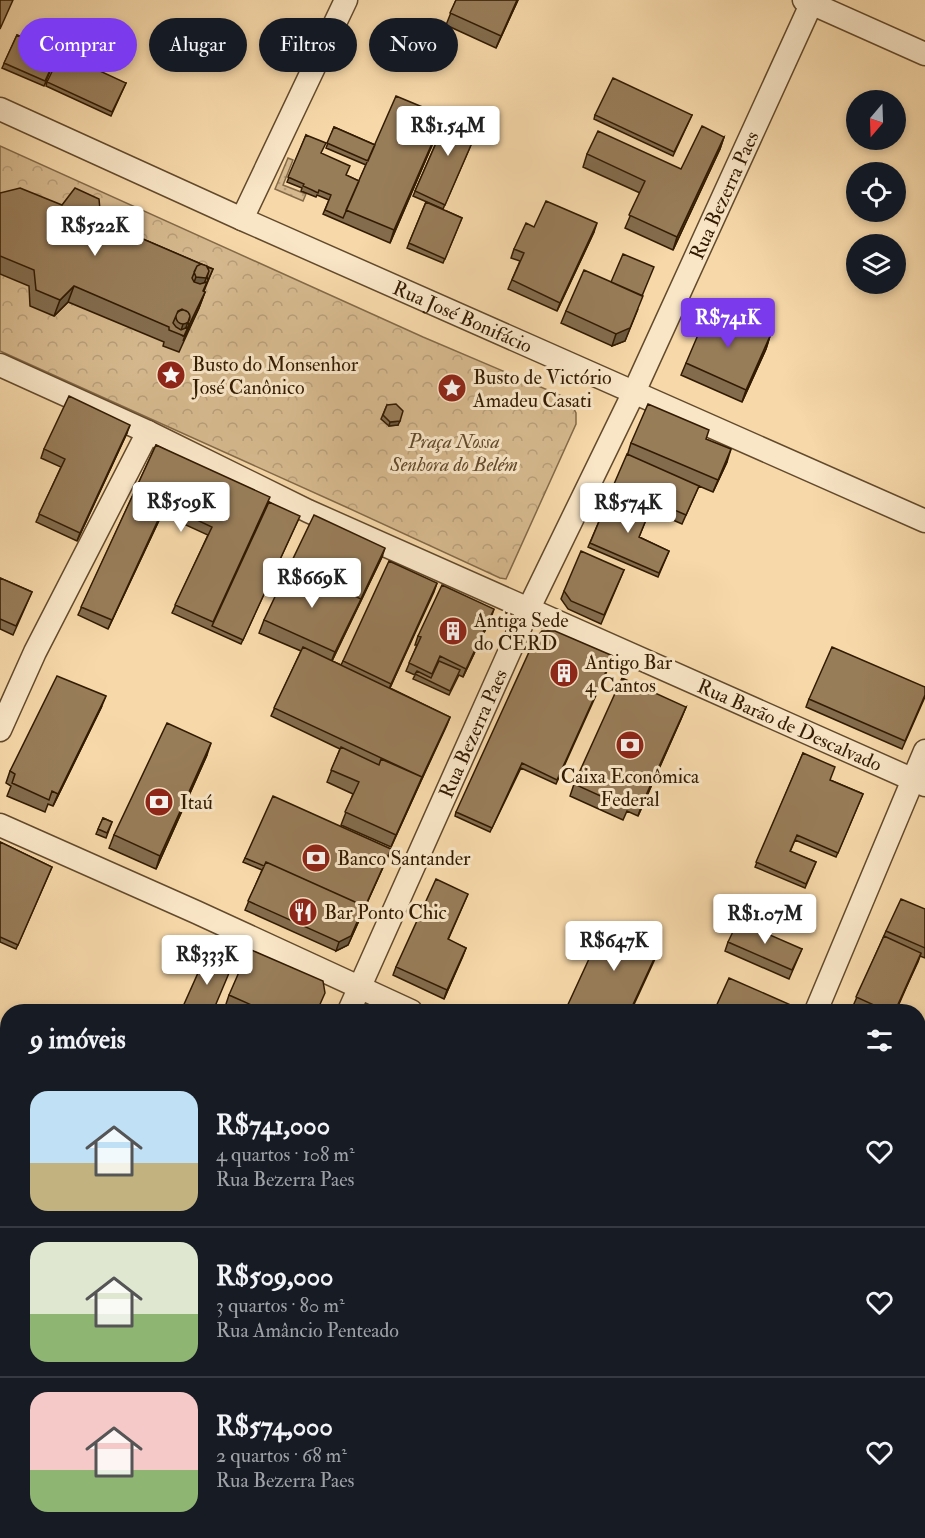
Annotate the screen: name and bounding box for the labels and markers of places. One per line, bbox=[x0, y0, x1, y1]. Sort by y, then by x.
pin: R$1.54M bbox=[393, 106, 503, 157]
pin: R$522K bbox=[46, 206, 144, 257]
pin: R$741K bbox=[679, 298, 777, 349]
place label: Busto do Monsenhor José Canônico bbox=[191, 352, 359, 400]
place icon: Busto do Monsenhor José Canônico bbox=[155, 359, 187, 391]
place label: Busto de Victório Amadeu Casati bbox=[472, 365, 612, 413]
place icon: Busto de Victório Amadeu Casati bbox=[436, 372, 468, 404]
pin: R$509K bbox=[132, 482, 230, 533]
pin: R$574K bbox=[579, 483, 677, 534]
pin: R$669K bbox=[263, 558, 361, 609]
place label: Antiga Sede do CERD bbox=[473, 608, 569, 656]
building icon: Antiga Sede do CERD bbox=[437, 615, 469, 647]
place label: Antigo Bar 4 Cantos bbox=[584, 650, 673, 698]
building icon: Antigo Bar 4 Cantos bbox=[548, 657, 580, 689]
bank icon: Caixa Econômica Federal bbox=[614, 729, 646, 761]
place label: Caixa Econômica Federal bbox=[561, 764, 700, 812]
bank icon: Itaú bbox=[143, 786, 175, 818]
place label: Itaú bbox=[180, 790, 213, 815]
bank icon: Banco Santander bbox=[300, 842, 332, 874]
place label: Banco Santander bbox=[337, 846, 471, 871]
pin: R$1.07M bbox=[710, 894, 820, 945]
restaurant icon: Bar Ponto Chic bbox=[287, 896, 319, 928]
place label: Bar Ponto Chic bbox=[324, 900, 447, 925]
pin: R$647K bbox=[565, 921, 663, 972]
pin: R$333K bbox=[158, 935, 256, 986]

